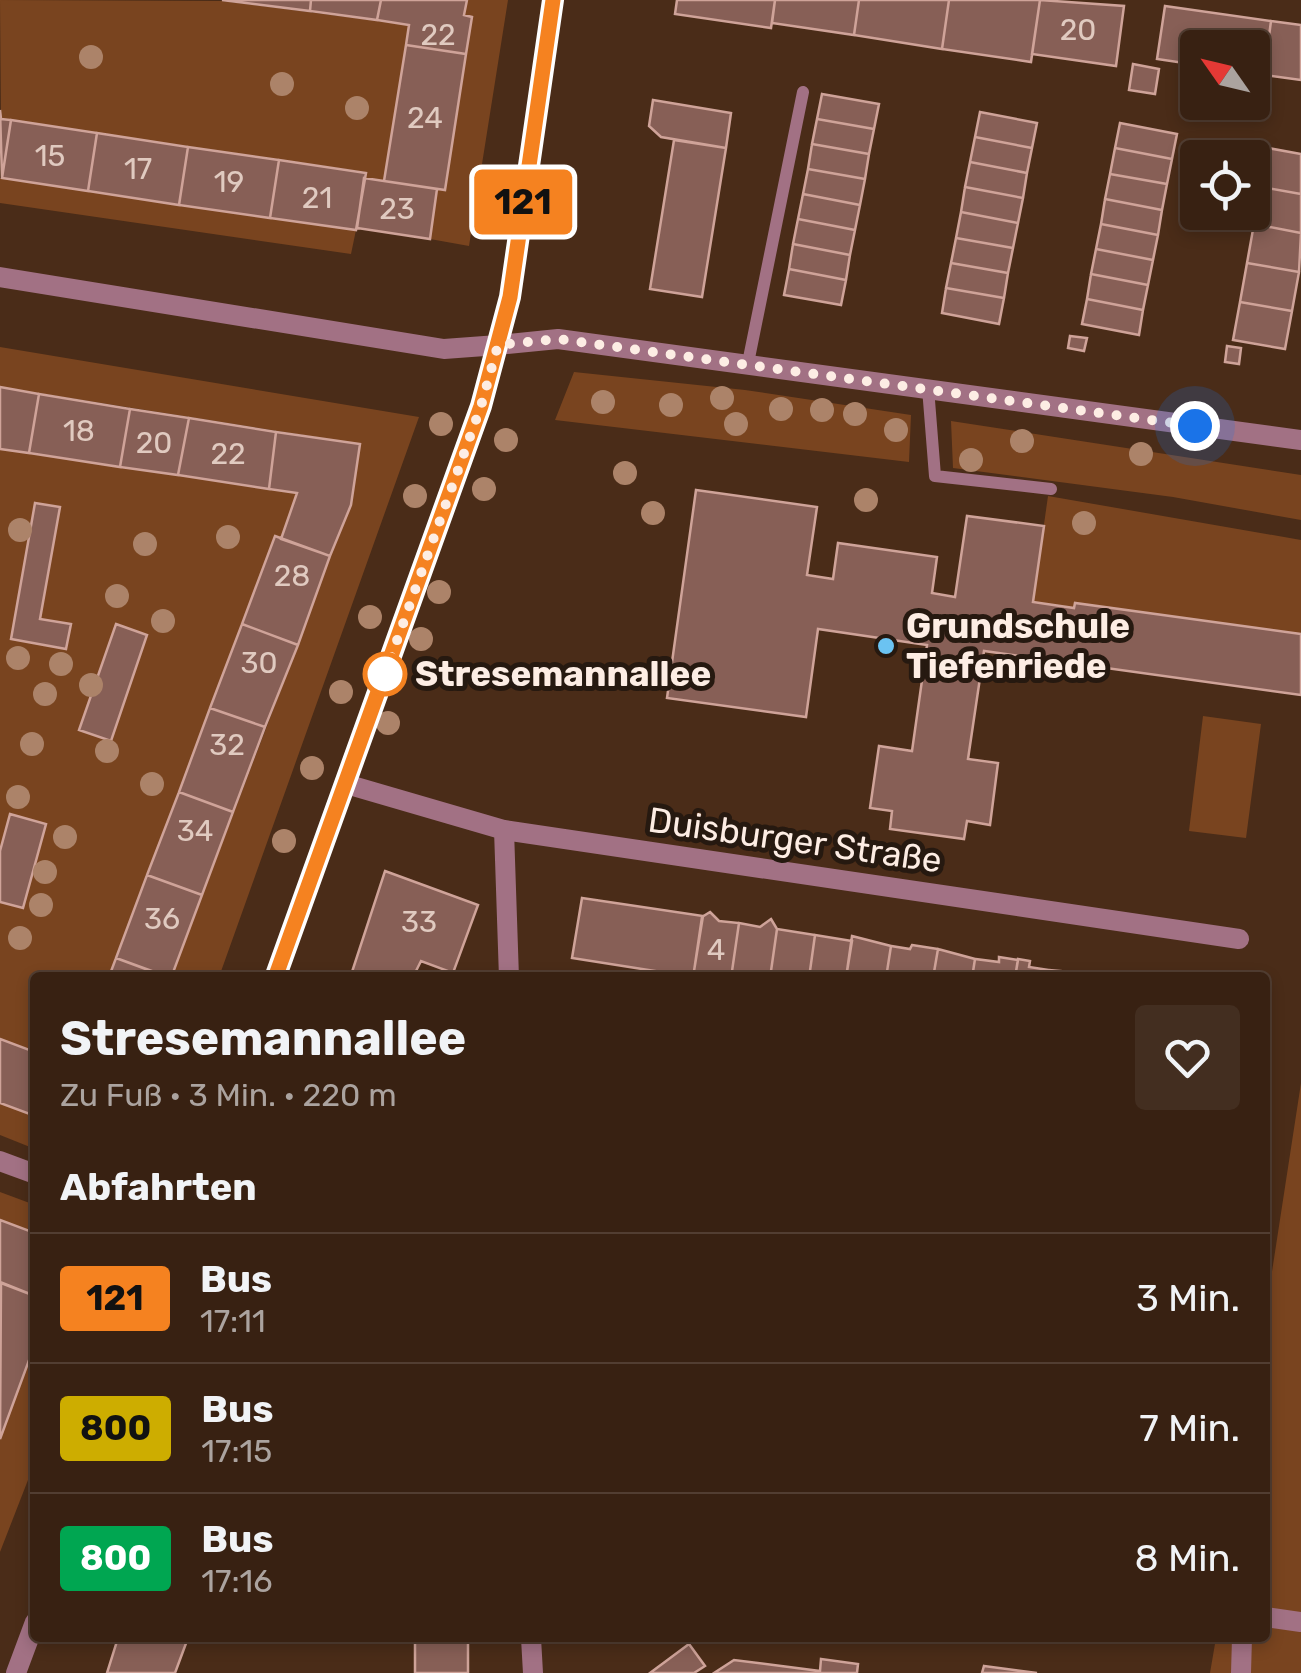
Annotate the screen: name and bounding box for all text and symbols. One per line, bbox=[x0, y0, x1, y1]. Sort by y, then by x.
house number: 20 bbox=[1060, 12, 1096, 48]
house number: 22 bbox=[420, 17, 456, 53]
north arrow bbox=[1180, 30, 1270, 120]
map controls bbox=[1180, 30, 1270, 230]
house number: 24 bbox=[407, 100, 443, 136]
house number: 15 bbox=[35, 138, 65, 174]
button: locate bbox=[1180, 140, 1270, 230]
house number: 17 bbox=[124, 151, 152, 187]
house number: 19 bbox=[214, 164, 244, 200]
line badge: 121 bbox=[466, 170, 580, 234]
house number: 21 bbox=[302, 180, 332, 216]
text: 121 bbox=[494, 181, 552, 223]
house number: 23 bbox=[379, 191, 415, 227]
your location bbox=[1170, 401, 1220, 451]
house number: 18 bbox=[63, 413, 95, 449]
house number: 20 bbox=[136, 425, 172, 461]
house number: 22 bbox=[210, 436, 246, 472]
house number: 28 bbox=[274, 558, 310, 594]
place label: Grundschule Tiefenriede bbox=[906, 605, 1130, 687]
marker: Grundschule Tiefenriede bbox=[875, 635, 897, 657]
house number: 30 bbox=[240, 645, 278, 681]
marker: Stresemannallee bbox=[364, 653, 406, 695]
place label: Stresemannallee bbox=[415, 653, 711, 695]
house number: 32 bbox=[209, 727, 245, 763]
street label: Duisburger Straße bbox=[646, 799, 944, 881]
house number: 34 bbox=[177, 813, 213, 849]
house number: 36 bbox=[144, 901, 180, 937]
house number: 33 bbox=[401, 904, 437, 940]
house number: 4 bbox=[707, 932, 725, 968]
button: heart bbox=[1135, 1005, 1240, 1110]
text: Stresemannallee bbox=[60, 1010, 466, 1067]
text: Zu Fuß · 3 Min. · 220 m bbox=[60, 1076, 397, 1114]
text: Abfahrten bbox=[60, 1164, 257, 1210]
text: Bus bbox=[200, 1256, 272, 1302]
text: 3 Min. bbox=[1136, 1275, 1240, 1321]
text: 121 bbox=[86, 1277, 144, 1319]
text: 17:11 bbox=[200, 1302, 266, 1340]
text: Bus bbox=[201, 1386, 273, 1432]
text: 7 Min. bbox=[1139, 1405, 1240, 1451]
text: 800 bbox=[80, 1407, 151, 1449]
text: 17:15 bbox=[201, 1432, 272, 1470]
text: Bus bbox=[201, 1516, 273, 1562]
text: 8 Min. bbox=[1135, 1535, 1240, 1581]
text: 800 bbox=[80, 1537, 151, 1579]
text: 17:16 bbox=[201, 1562, 273, 1600]

